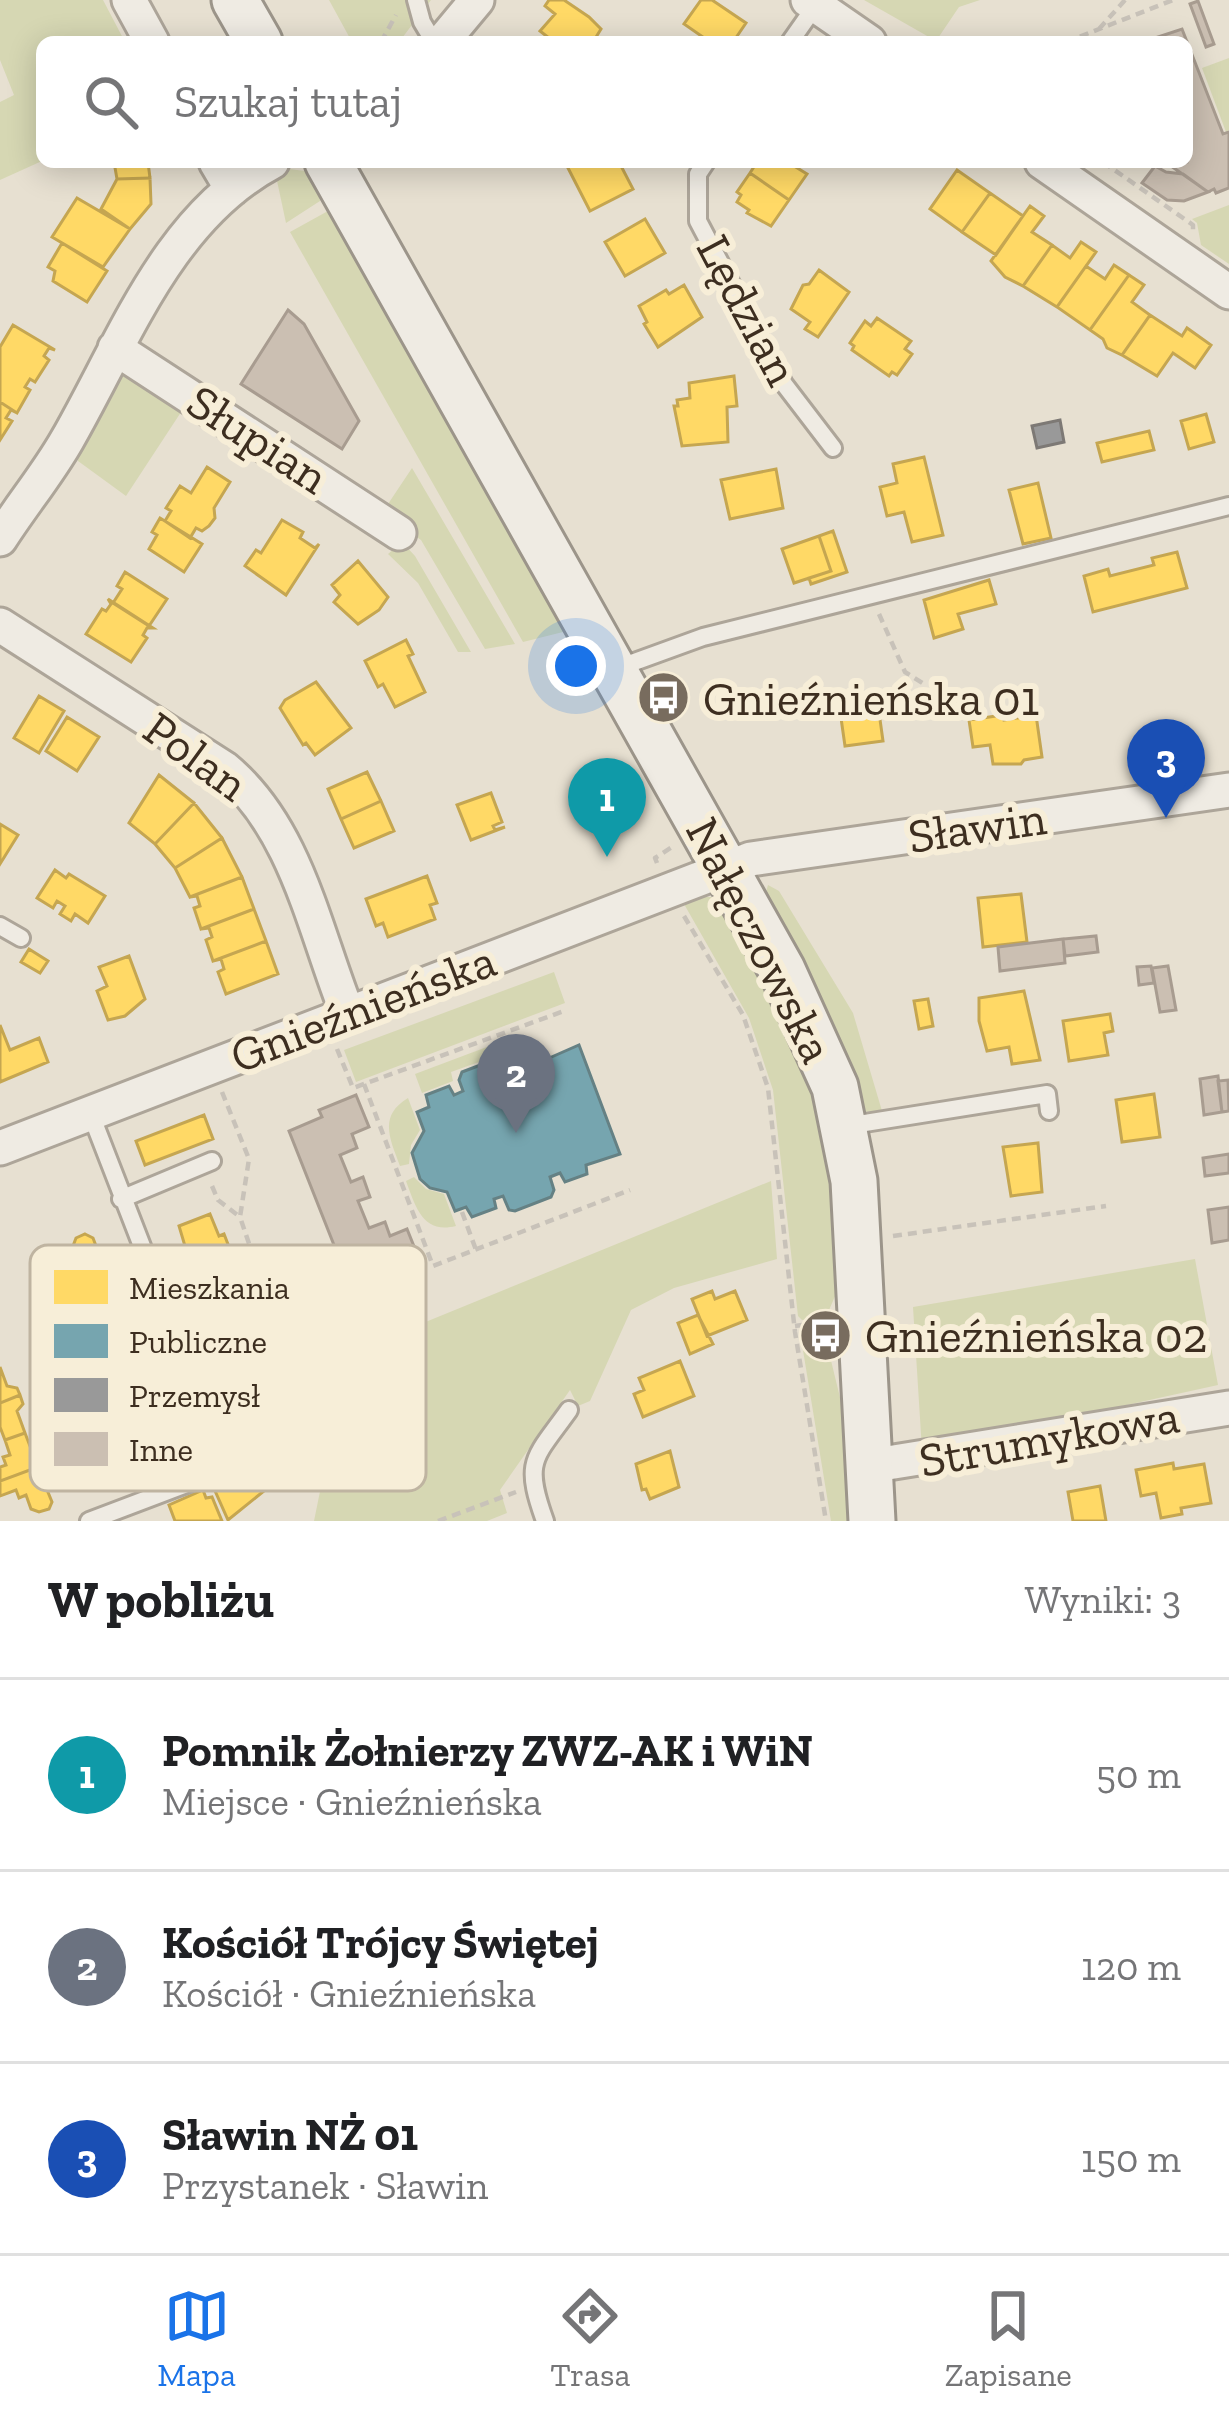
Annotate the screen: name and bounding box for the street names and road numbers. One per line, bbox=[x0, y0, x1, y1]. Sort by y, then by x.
street label: Lędzian bbox=[685, 225, 811, 395]
street label: Słupian bbox=[177, 373, 339, 506]
street label: Polan bbox=[133, 699, 259, 813]
street label: Sławin bbox=[904, 789, 1050, 865]
street label: Nałęczowska bbox=[674, 808, 846, 1072]
street label: Gnieźnieńska bbox=[222, 931, 504, 1085]
street label: Strumykowa bbox=[915, 1387, 1183, 1489]

